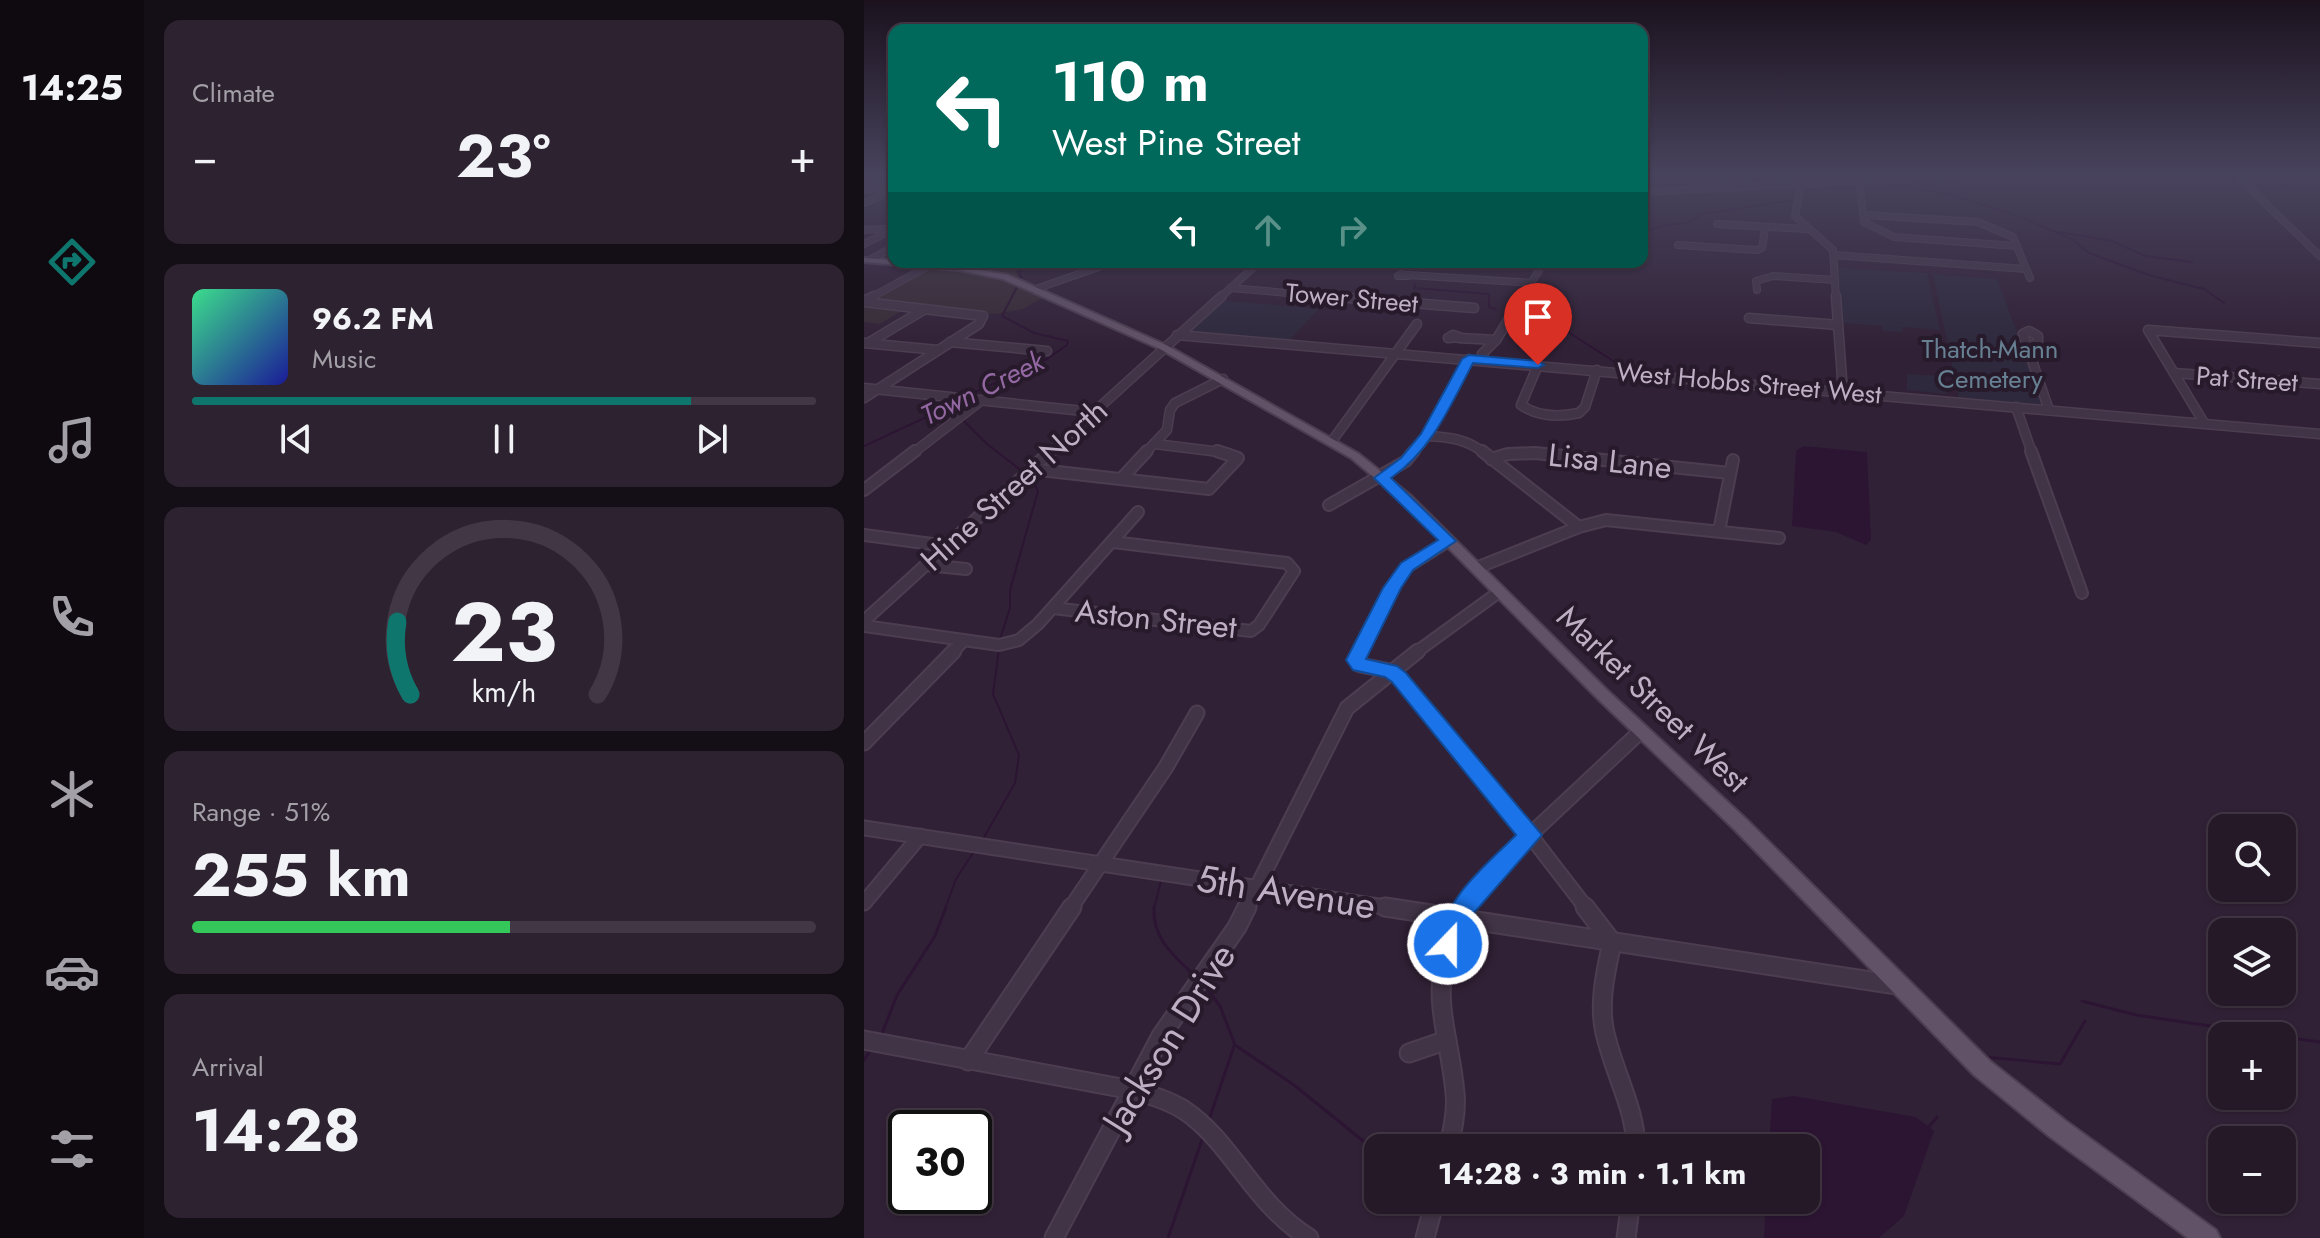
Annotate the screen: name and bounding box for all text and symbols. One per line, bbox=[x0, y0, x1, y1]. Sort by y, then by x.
text: 110 m bbox=[1052, 41, 1209, 122]
icon: left bbox=[920, 56, 1024, 160]
text: 14:25 bbox=[21, 61, 123, 113]
text: Climate bbox=[192, 74, 275, 112]
text: 23° bbox=[456, 113, 551, 200]
text: West Pine Street bbox=[1052, 116, 1300, 168]
text: − bbox=[192, 125, 218, 189]
text: + bbox=[789, 125, 816, 189]
icon: left bbox=[1162, 208, 1206, 252]
icon: ahead bbox=[1246, 208, 1290, 252]
icon: right bbox=[1330, 208, 1374, 252]
icon: directions bbox=[44, 234, 100, 290]
street label: Tower Street bbox=[1284, 273, 1421, 323]
pin bbox=[1504, 283, 1572, 365]
icon: arrive bbox=[1516, 295, 1560, 339]
text: 96.2 FM bbox=[312, 297, 434, 340]
park label: Thatch-Mann Cemetery bbox=[1922, 330, 2058, 398]
text: Music bbox=[312, 340, 376, 378]
water label: Town Creek bbox=[914, 340, 1052, 436]
street label: West Hobbs Street West bbox=[1615, 352, 1884, 414]
street label: Pat Street bbox=[2195, 356, 2300, 402]
street label: Hine Street North bbox=[910, 388, 1118, 582]
icon: music bbox=[44, 412, 100, 468]
icon: previous bbox=[274, 417, 318, 461]
icon: pause bbox=[482, 417, 526, 461]
icon: next bbox=[690, 417, 734, 461]
street label: Lisa Lane bbox=[1546, 432, 1674, 490]
text: 23 bbox=[451, 572, 557, 692]
street label: Aston Street bbox=[1073, 588, 1239, 650]
icon: phone bbox=[44, 589, 100, 645]
street label: Market Street West bbox=[1546, 595, 1760, 803]
text: km/h bbox=[472, 671, 536, 713]
icon: climate bbox=[44, 766, 100, 822]
text: Range · 51% bbox=[192, 793, 330, 831]
map controls bbox=[2208, 814, 2296, 1214]
button: search bbox=[2208, 814, 2296, 902]
text: 255 km bbox=[192, 832, 411, 919]
street label: 5th Avenue bbox=[1193, 850, 1379, 933]
position arrow bbox=[1406, 902, 1490, 986]
button: layers bbox=[2208, 918, 2296, 1006]
street label: Jackson Drive bbox=[1086, 932, 1249, 1147]
icon: car bbox=[44, 944, 100, 1000]
button: + bbox=[2208, 1022, 2296, 1110]
text: Arrival bbox=[192, 1048, 264, 1086]
text: 14:28 bbox=[192, 1087, 361, 1174]
speed limit sign: 30 bbox=[888, 1110, 992, 1214]
icon: filters bbox=[44, 1121, 100, 1177]
button: − bbox=[2208, 1126, 2296, 1214]
text: 14:28 · 3 min · 1.1 km bbox=[1438, 1152, 1746, 1195]

